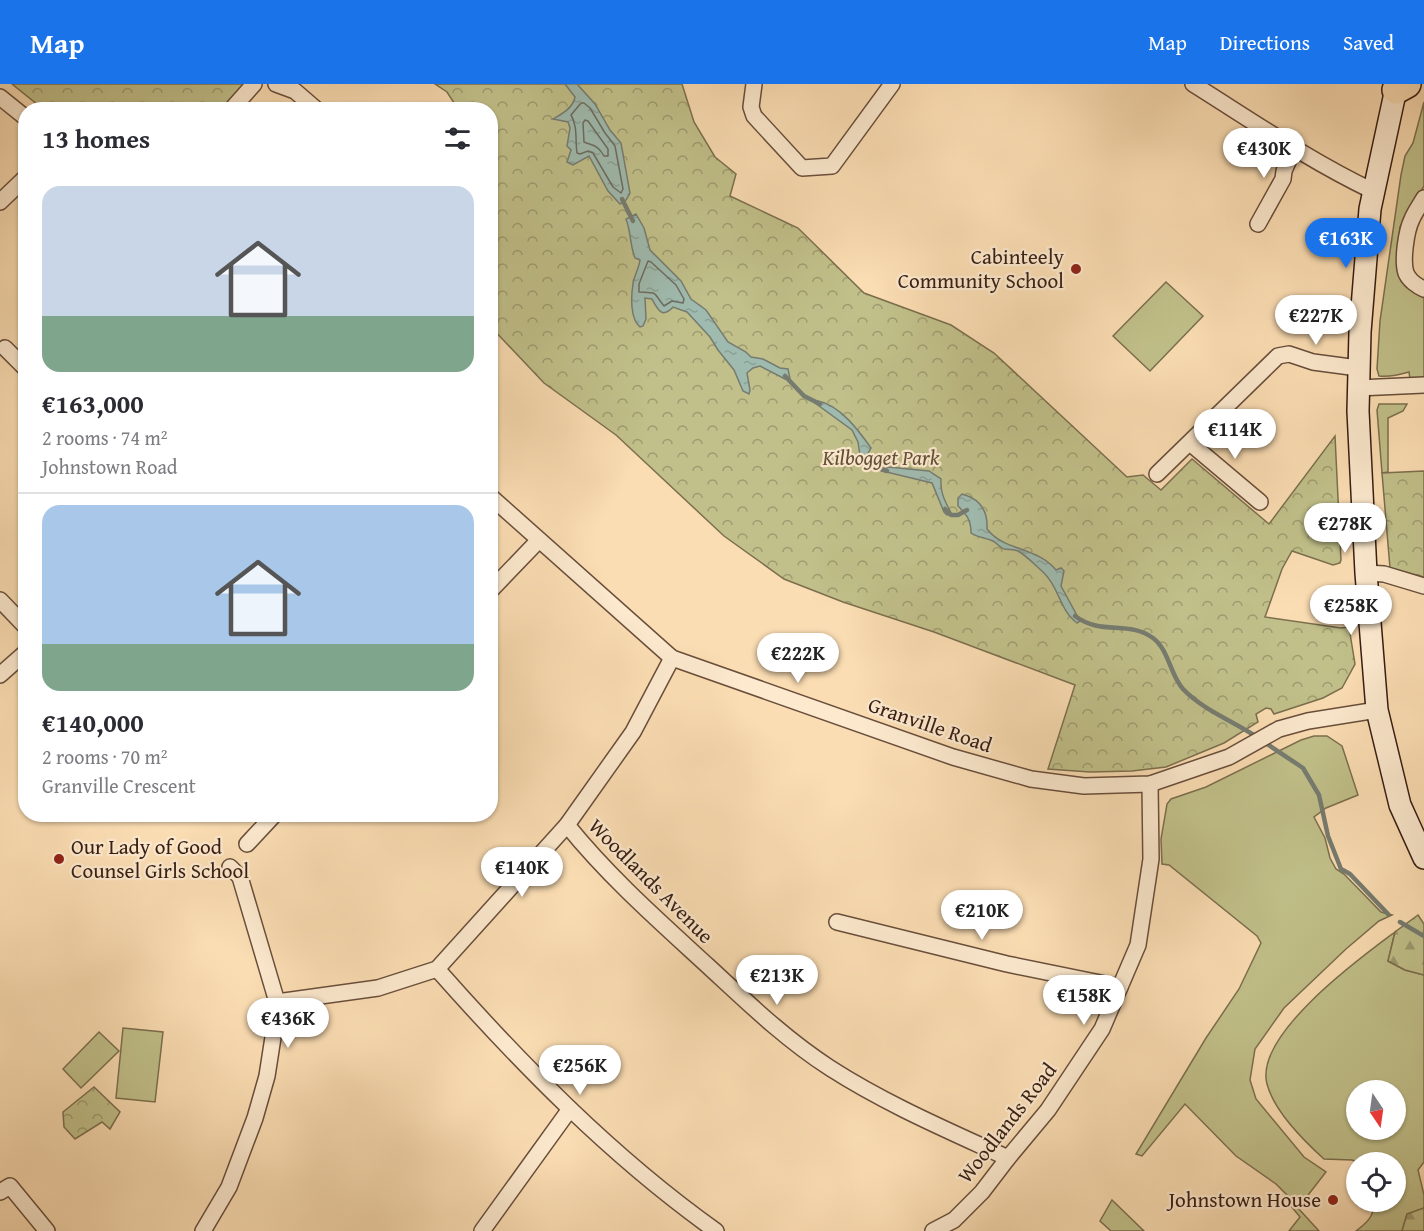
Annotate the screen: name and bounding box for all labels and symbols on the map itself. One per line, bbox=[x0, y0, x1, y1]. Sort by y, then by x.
pin: €430K bbox=[1222, 128, 1306, 179]
pin: €163K bbox=[1304, 218, 1388, 269]
place label: Cabinteely Community School bbox=[898, 241, 1065, 296]
marker: Cabinteely Community School bbox=[1069, 262, 1083, 276]
pin: €227K bbox=[1274, 295, 1358, 346]
pin: €114K bbox=[1193, 409, 1277, 460]
park label: Kilbogget Park bbox=[822, 442, 940, 473]
pin: €278K bbox=[1303, 503, 1387, 554]
pin: €258K bbox=[1309, 585, 1393, 636]
pin: €222K bbox=[756, 633, 840, 684]
street label: Granville Road bbox=[864, 689, 997, 760]
street label: Woodlands Avenue bbox=[582, 811, 721, 950]
place label: Our Lady of Good Counsel Girls School bbox=[71, 831, 249, 886]
pin: €140K bbox=[480, 847, 564, 898]
marker: Our Lady of Good Counsel Girls School bbox=[52, 852, 66, 866]
pin: €210K bbox=[940, 890, 1024, 941]
pin: €213K bbox=[735, 955, 819, 1006]
pin: €158K bbox=[1042, 975, 1126, 1026]
pin: €436K bbox=[246, 998, 330, 1049]
pin: €256K bbox=[538, 1045, 622, 1096]
street label: Woodlands Road bbox=[950, 1055, 1064, 1190]
north arrow bbox=[1346, 1080, 1406, 1140]
place label: Johnstown House bbox=[1165, 1184, 1321, 1215]
marker: Johnstown House bbox=[1326, 1193, 1340, 1207]

